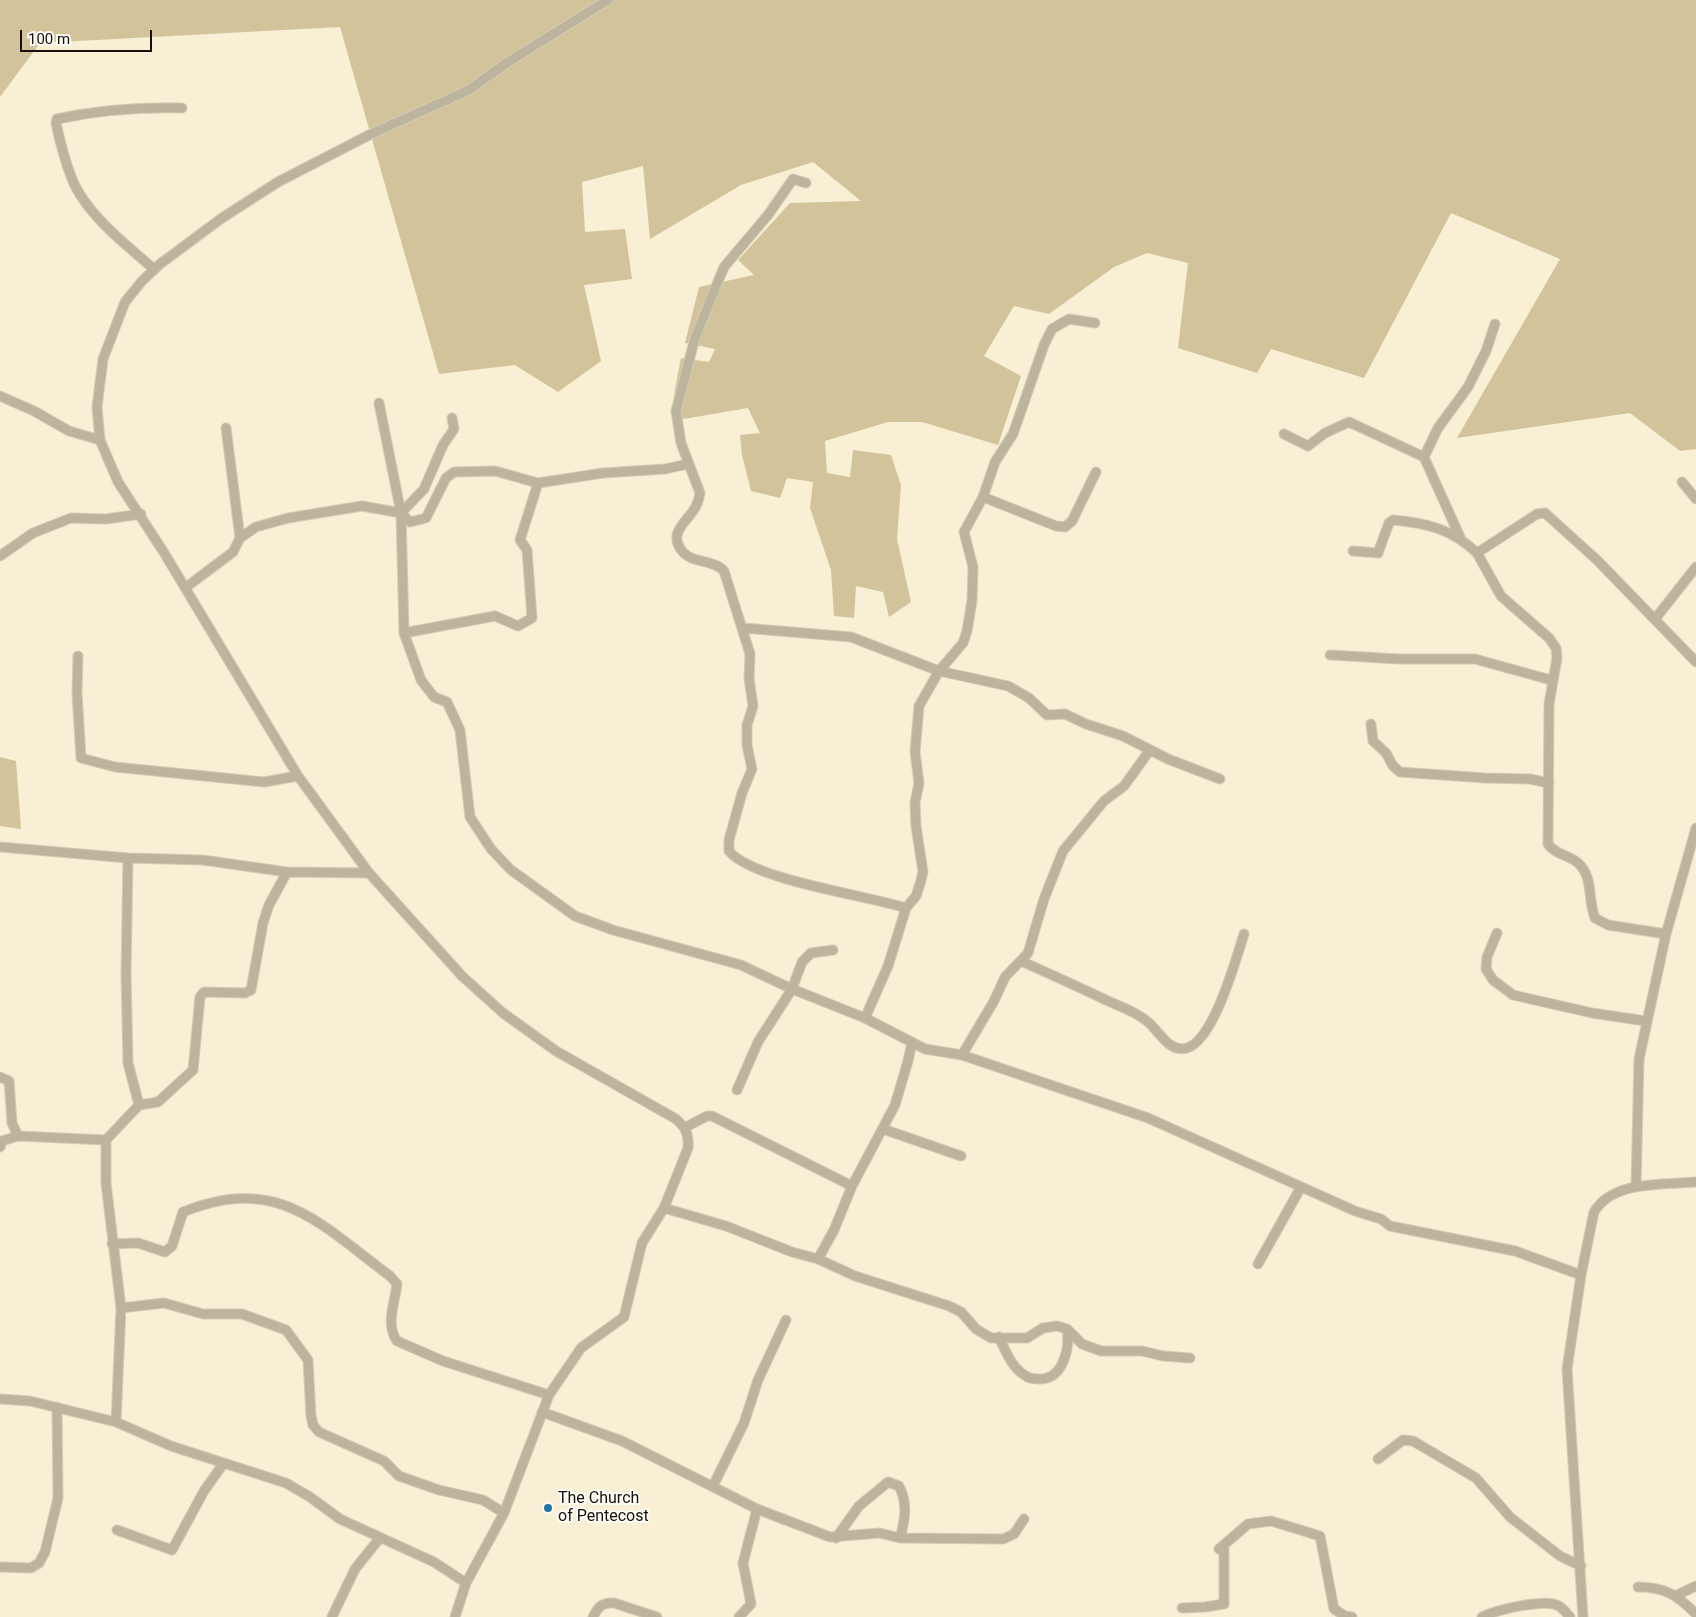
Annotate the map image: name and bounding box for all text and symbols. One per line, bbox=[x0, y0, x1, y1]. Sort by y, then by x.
scale bar bbox=[22, 20, 155, 52]
text: 100 m bbox=[28, 30, 70, 48]
place label: The Church of Pentecost bbox=[558, 1489, 649, 1527]
marker: The Church of Pentecost bbox=[542, 1502, 554, 1514]

